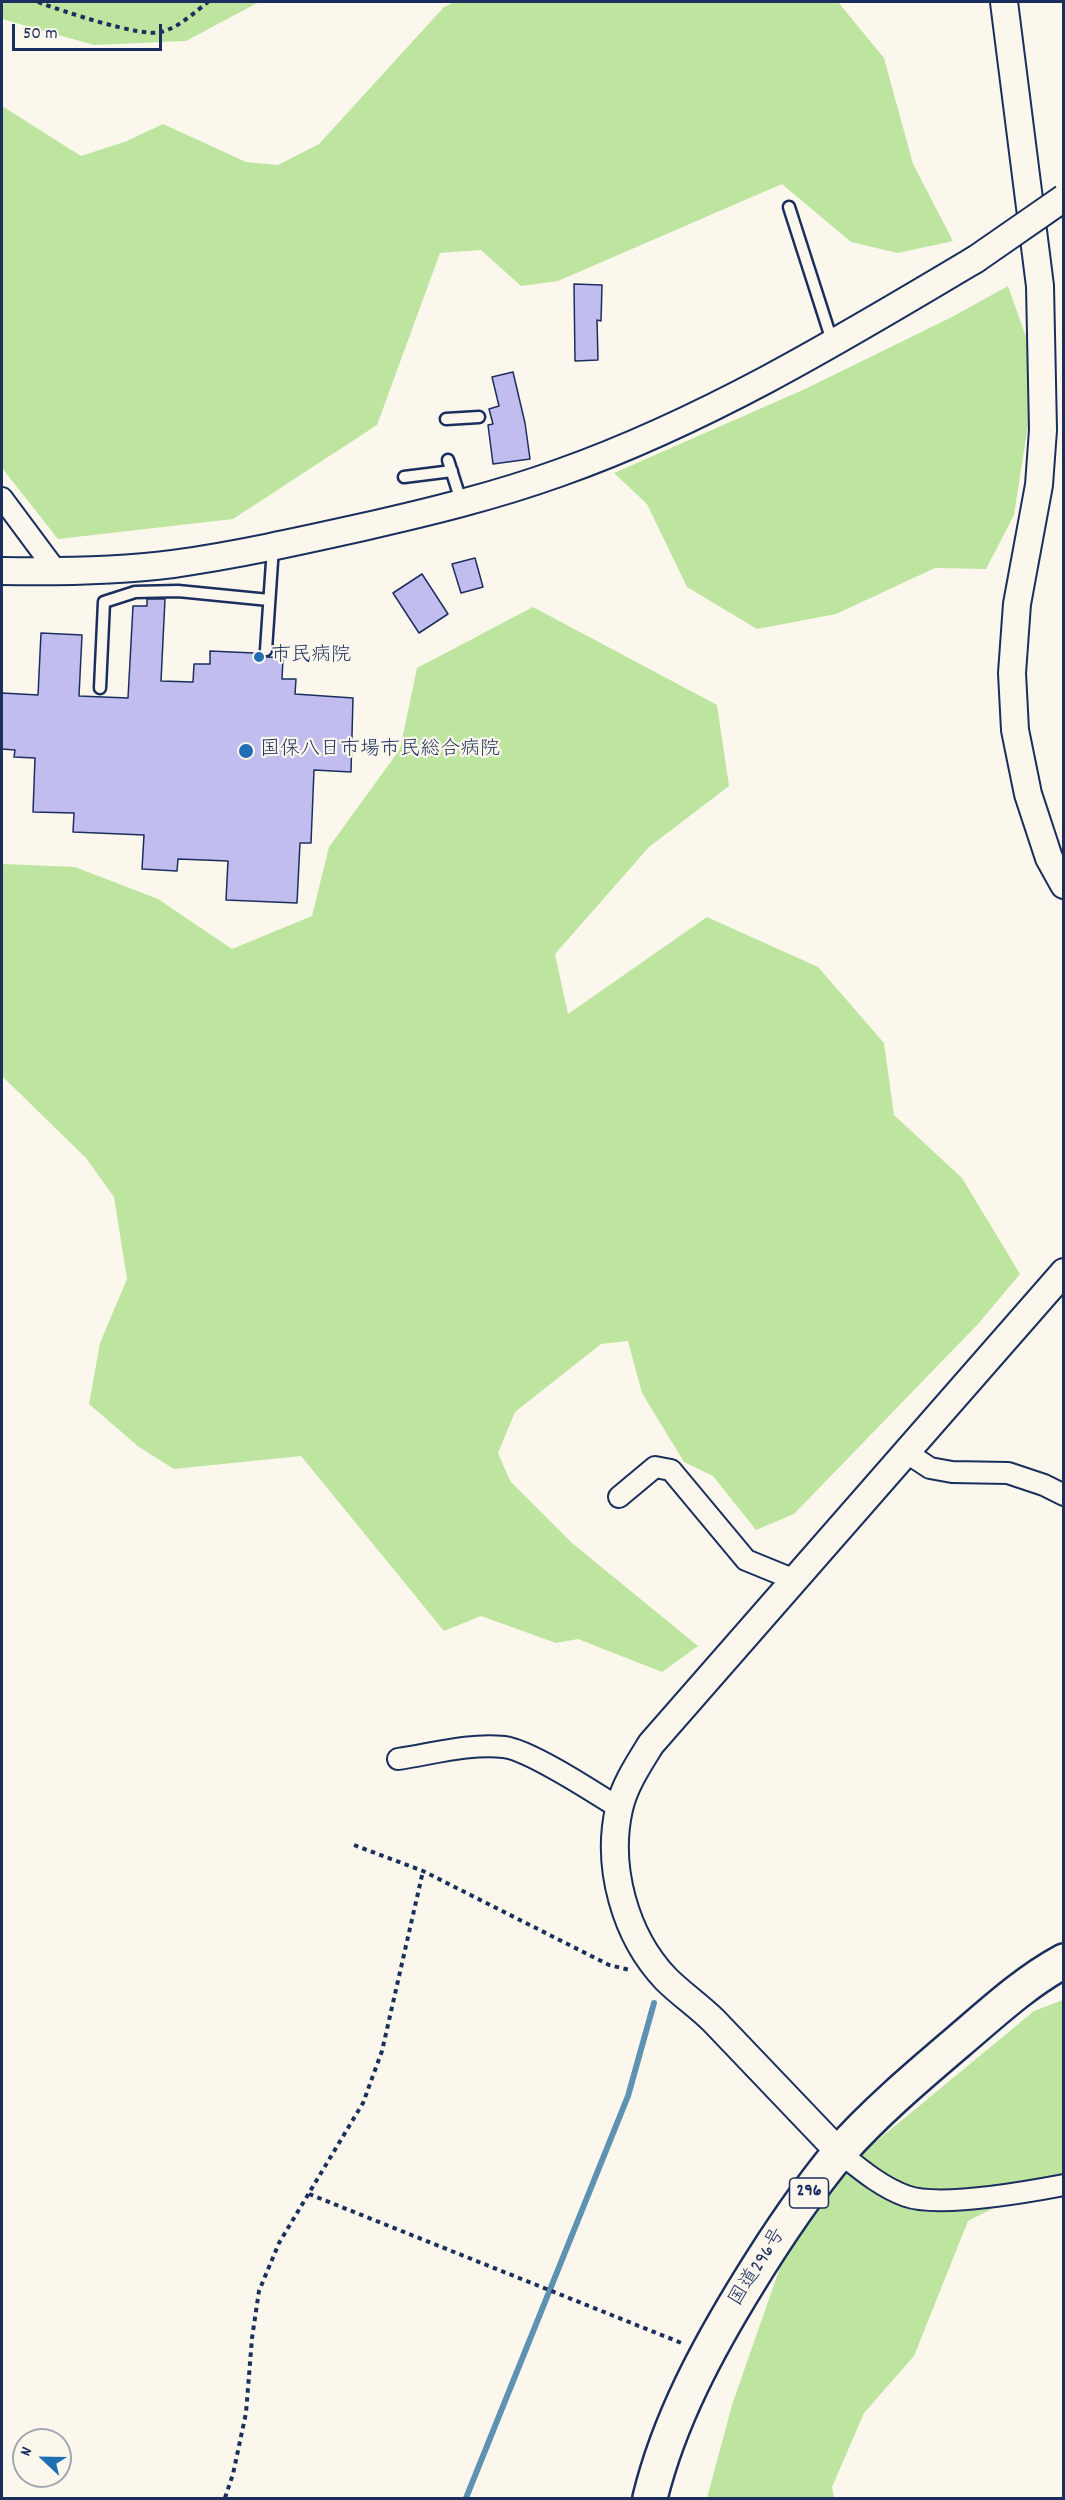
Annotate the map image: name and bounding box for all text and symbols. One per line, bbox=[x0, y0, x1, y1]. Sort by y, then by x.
scale bar bbox=[15, 12, 165, 50]
text: 50 m bbox=[23, 22, 58, 47]
place label: 市民病院 bbox=[271, 645, 351, 669]
marker: 市民病院 bbox=[252, 650, 266, 664]
place label: 国保八日市場市民総合病院 bbox=[260, 739, 500, 763]
marker: 国保八日市場市民総合病院 bbox=[237, 742, 255, 760]
road number: 296 bbox=[790, 2178, 828, 2208]
street label: 国道296号 bbox=[726, 2224, 792, 2312]
north arrow bbox=[12, 2428, 72, 2488]
text: N bbox=[15, 2444, 39, 2460]

